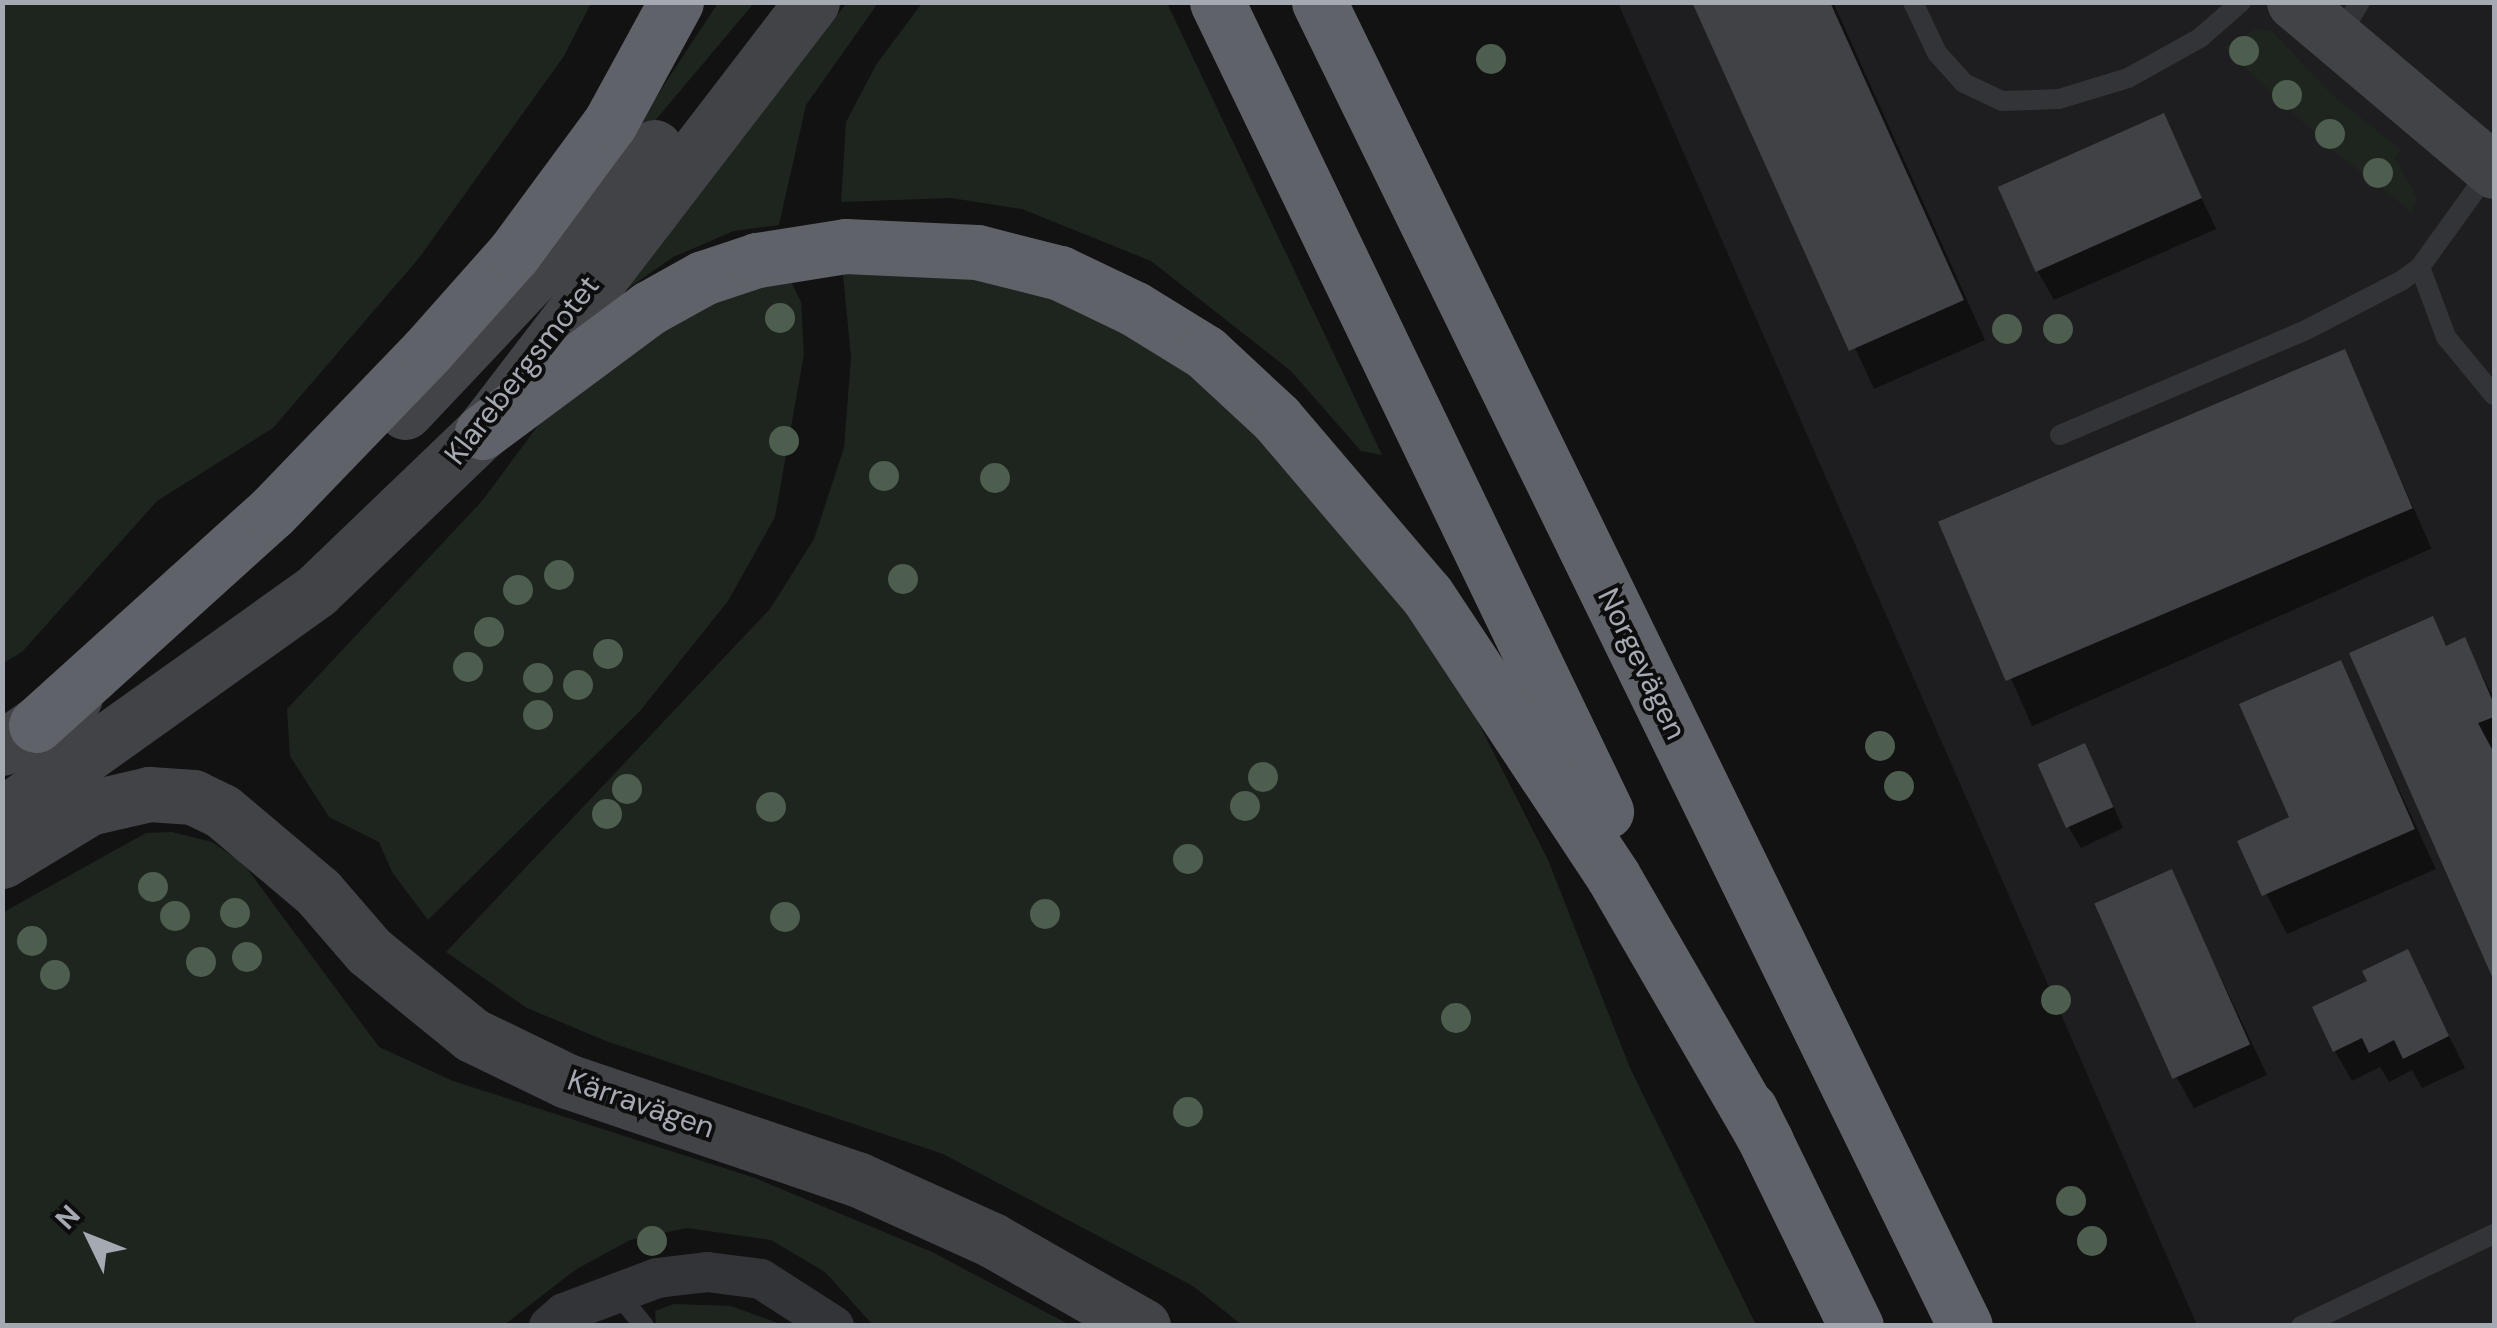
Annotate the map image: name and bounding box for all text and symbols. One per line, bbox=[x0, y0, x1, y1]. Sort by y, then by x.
street label: Klarebergsmotet bbox=[437, 268, 607, 472]
street label: Norgevägen bbox=[1590, 583, 1694, 745]
street label: Kärravägen bbox=[563, 1062, 719, 1146]
north arrow bbox=[40, 1188, 140, 1288]
text: N bbox=[47, 1197, 88, 1237]

